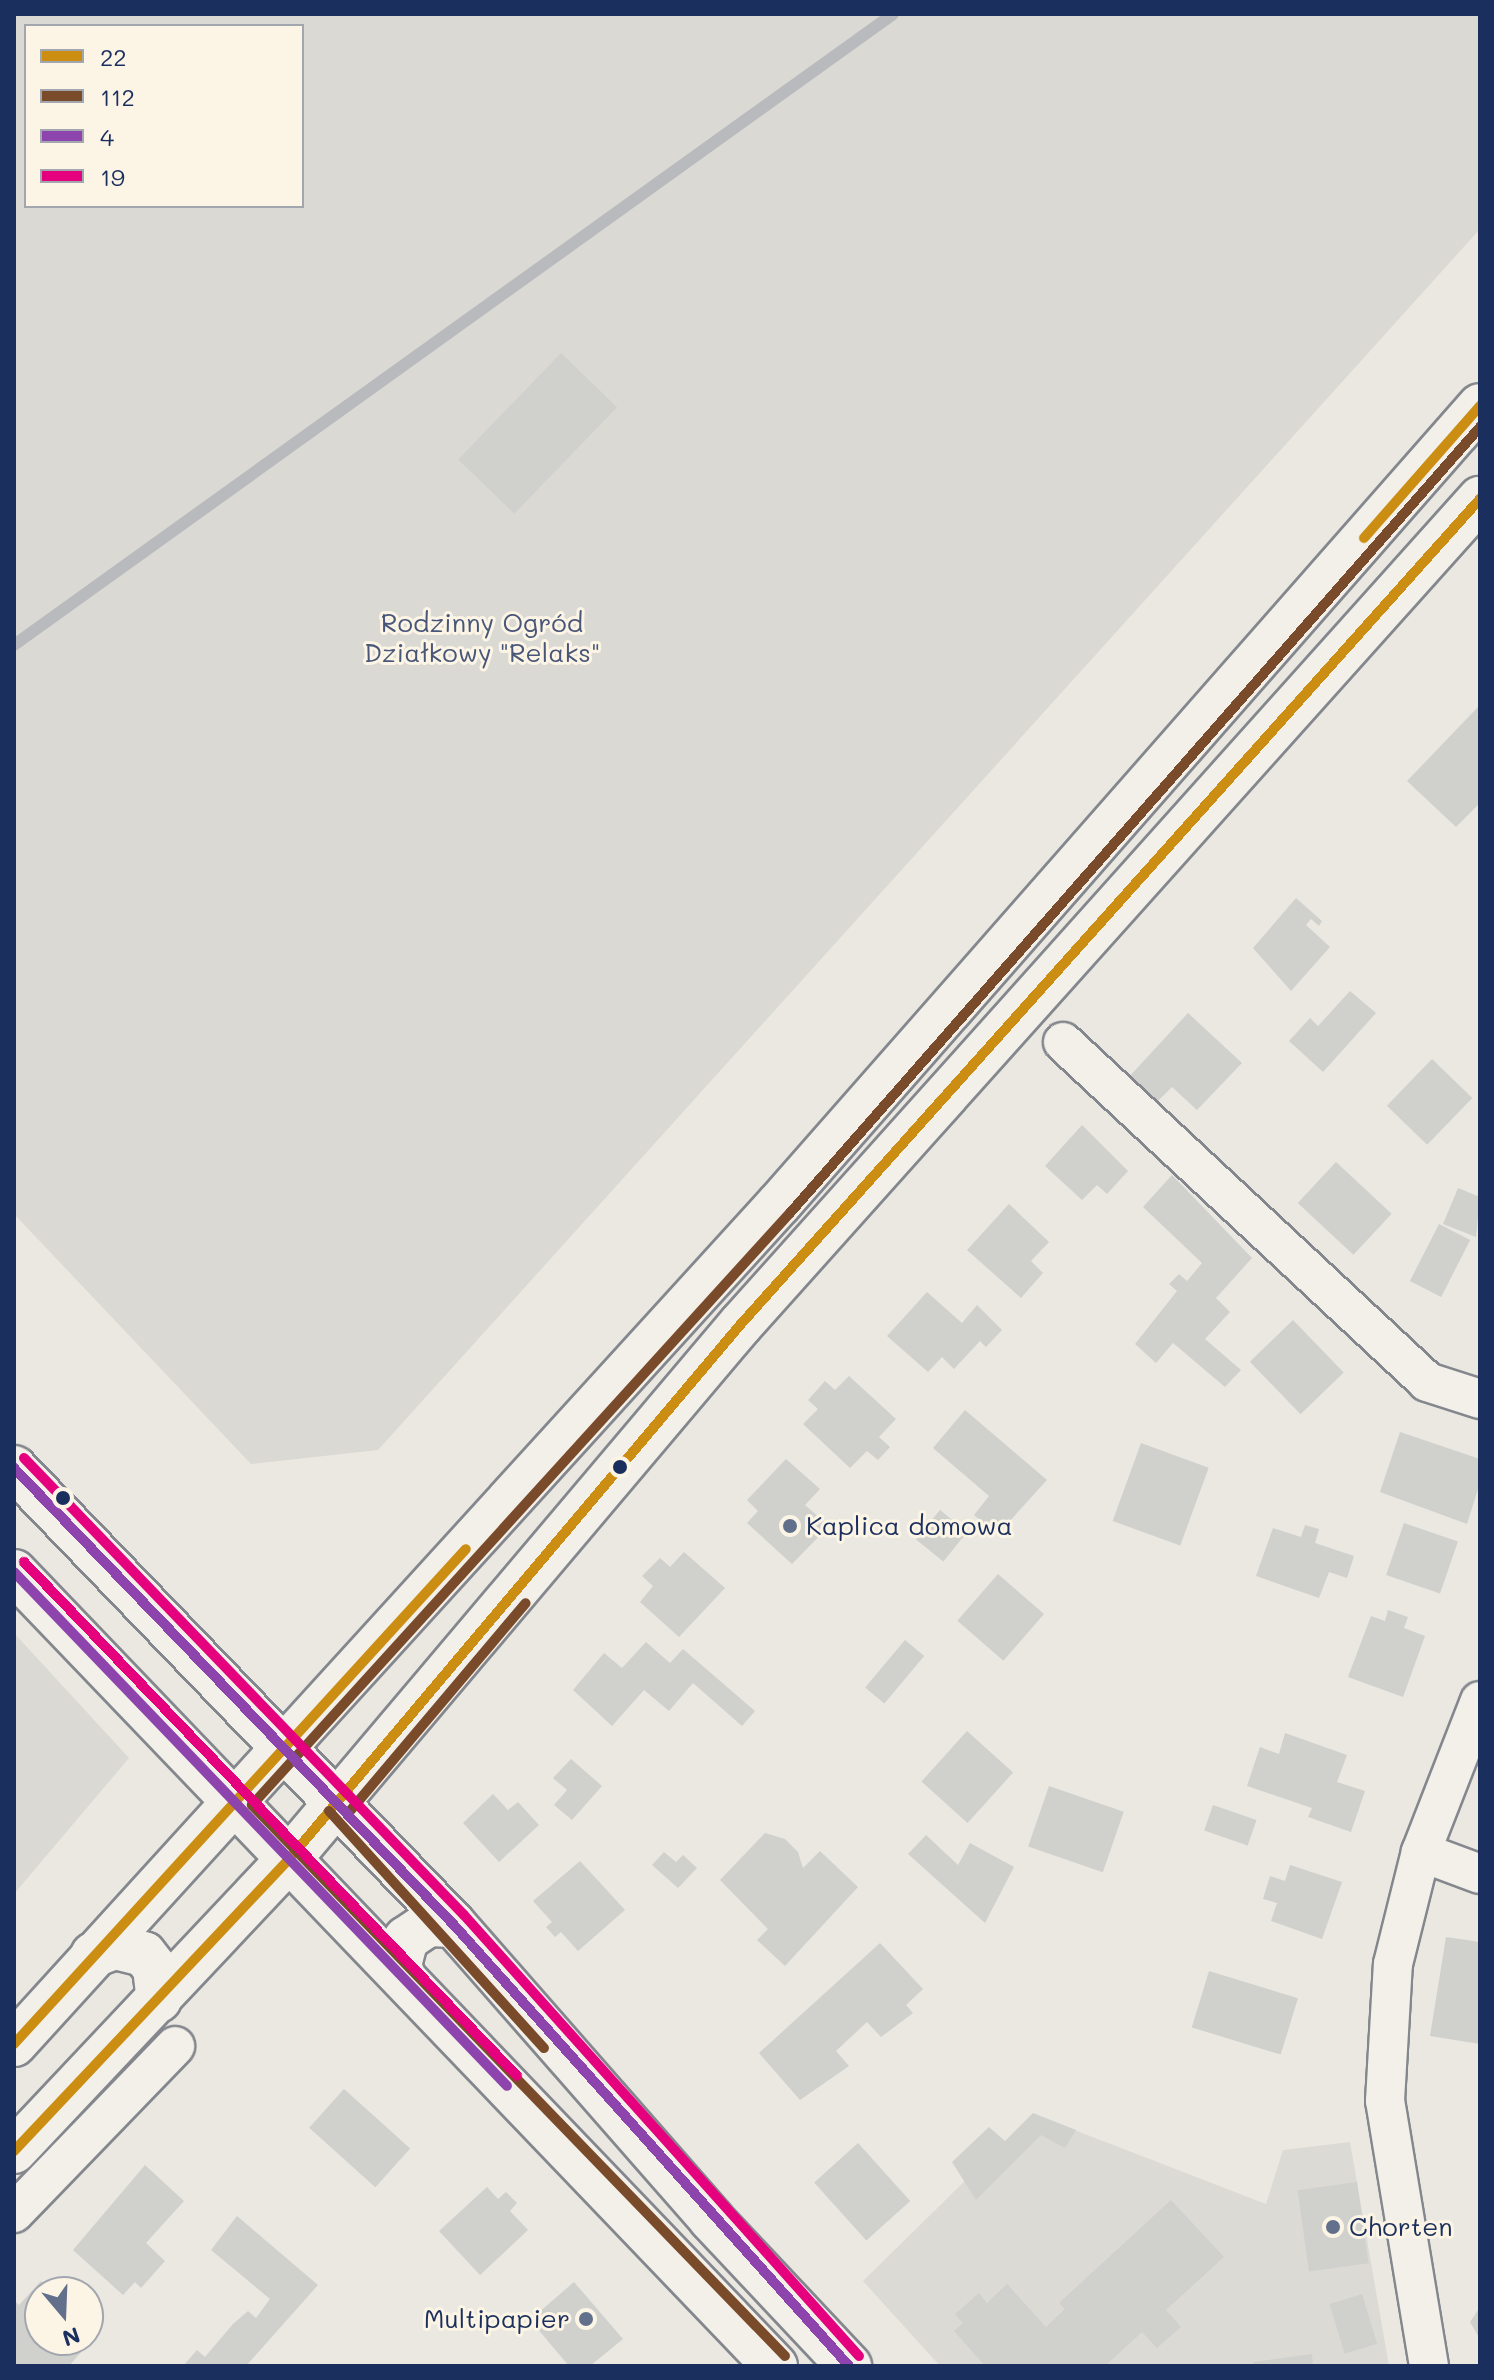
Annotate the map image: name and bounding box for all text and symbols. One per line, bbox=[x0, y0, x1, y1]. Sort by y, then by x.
legend bbox=[24, 24, 304, 208]
text: 22 bbox=[100, 41, 127, 72]
text: 112 bbox=[100, 81, 135, 112]
text: 4 bbox=[100, 121, 114, 152]
text: 19 bbox=[100, 161, 125, 192]
park label: Rodzinny Ogród Działkowy "Relaks" bbox=[364, 607, 600, 668]
unlabelled marker bbox=[612, 1459, 628, 1475]
unlabelled marker bbox=[55, 1490, 71, 1506]
place label: Kaplica domowa bbox=[806, 1510, 1013, 1542]
marker: Kaplica domowa bbox=[781, 1517, 799, 1535]
place label: Chorten bbox=[1349, 2211, 1453, 2243]
marker: Chorten bbox=[1324, 2218, 1342, 2236]
north arrow bbox=[24, 2276, 104, 2356]
place label: Multipapier bbox=[424, 2303, 570, 2335]
marker: Multipapier bbox=[577, 2310, 595, 2328]
text: N bbox=[59, 2321, 84, 2354]

